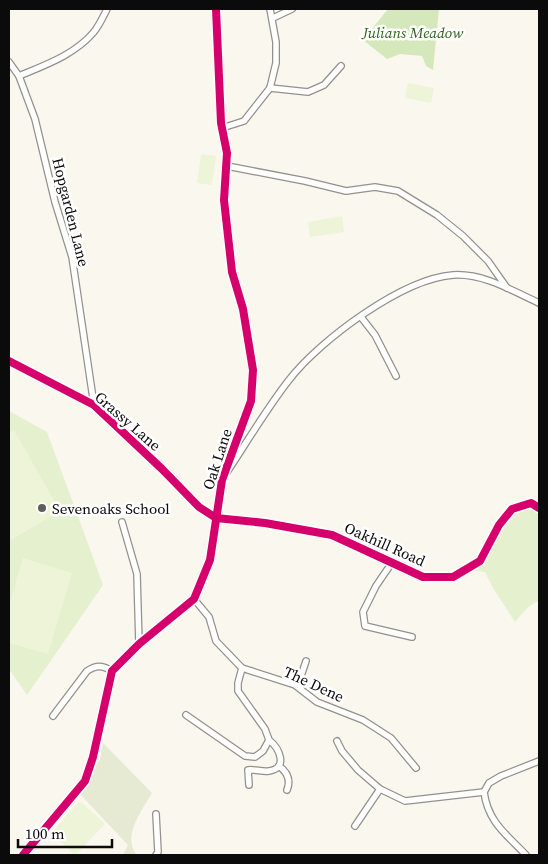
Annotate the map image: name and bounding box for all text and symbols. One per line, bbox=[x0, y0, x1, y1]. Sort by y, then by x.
park label: Julians Meadow bbox=[361, 22, 464, 43]
street label: Hopgarden Lane bbox=[47, 155, 95, 269]
street label: Grassy Lane bbox=[90, 386, 166, 456]
street label: Oak Lane bbox=[197, 425, 237, 492]
place label: Sevenoaks School bbox=[52, 498, 170, 519]
marker: Sevenoaks School bbox=[36, 502, 48, 514]
street label: Oakhill Road bbox=[341, 517, 429, 571]
street label: The Dene bbox=[280, 661, 348, 707]
scale bar bbox=[18, 816, 111, 848]
text: 100 m bbox=[25, 823, 65, 844]

